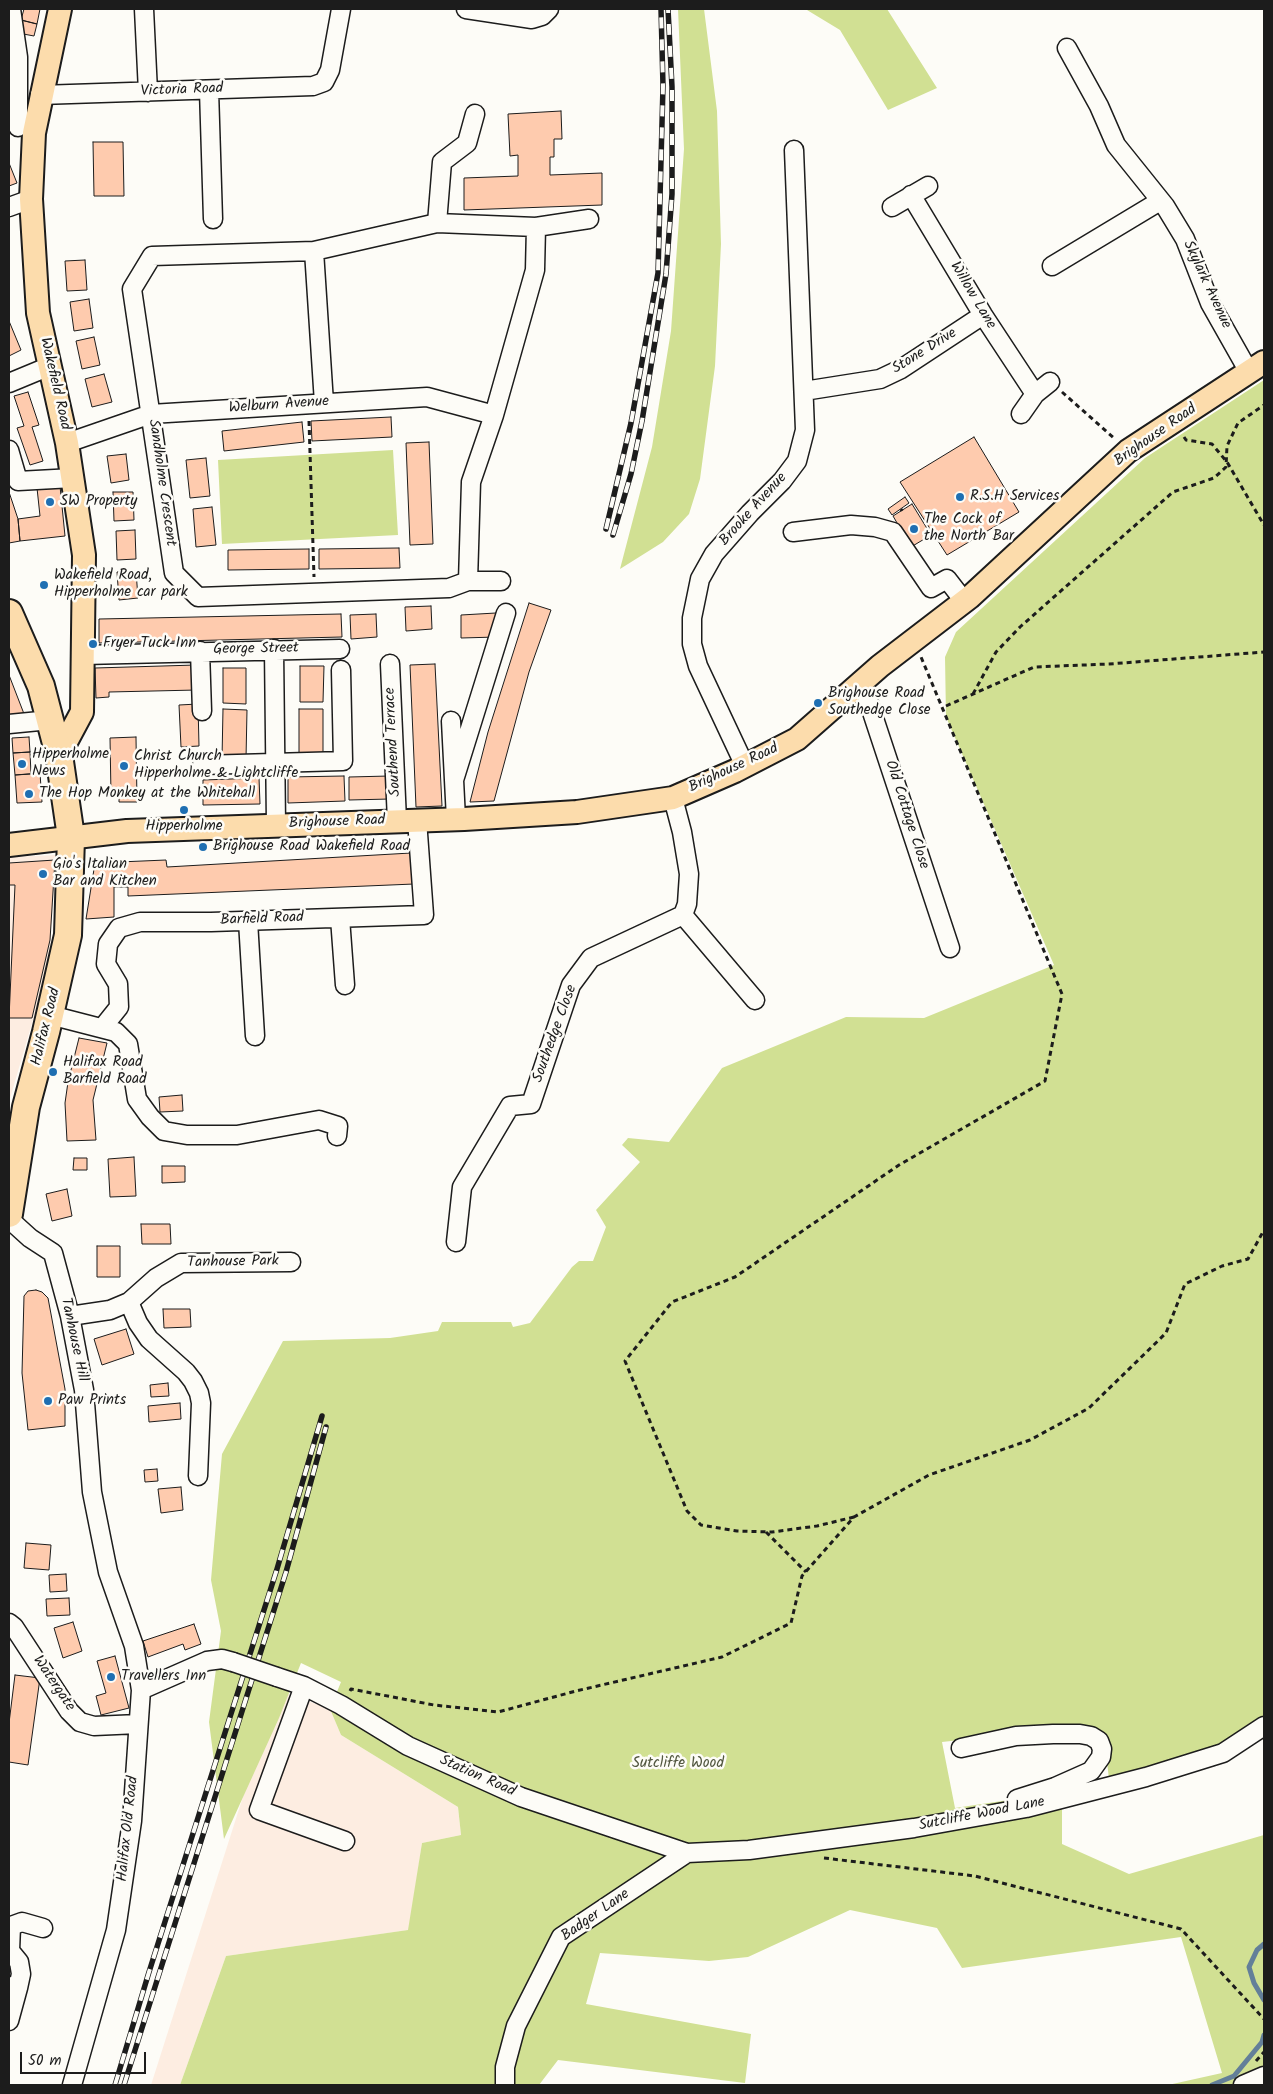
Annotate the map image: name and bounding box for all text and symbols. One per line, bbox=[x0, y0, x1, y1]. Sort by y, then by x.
street label: Victoria Road bbox=[140, 81, 224, 101]
street label: Skylark Avenue bbox=[1178, 238, 1234, 332]
street label: Willow Lane bbox=[945, 259, 999, 333]
street label: Stone Drive bbox=[889, 325, 961, 379]
street label: Wakefield Road bbox=[35, 336, 73, 432]
street label: Welburn Avenue bbox=[228, 394, 330, 418]
street label: Brighouse Road bbox=[1111, 401, 1201, 471]
street label: Sandholme Crescent bbox=[143, 418, 179, 548]
street label: Brooke Avenue bbox=[717, 470, 791, 550]
place label: R.S.H Services bbox=[970, 488, 1059, 506]
marker: R.S.H Services bbox=[954, 491, 966, 503]
place label: SW Property bbox=[60, 493, 137, 511]
marker: SW Property bbox=[44, 496, 56, 508]
place label: The Cock of the North Bar bbox=[924, 511, 1014, 546]
marker: The Cock of the North Bar bbox=[908, 523, 920, 535]
place label: Wakefield Road, Hipperholme car park bbox=[54, 567, 188, 602]
marker: Wakefield Road, Hipperholme car park bbox=[38, 579, 50, 591]
place label: Fryer Tuck Inn bbox=[103, 635, 196, 653]
marker: Fryer Tuck Inn bbox=[87, 638, 99, 650]
street label: George Street bbox=[213, 640, 299, 660]
place label: Brighouse Road Southedge Close bbox=[828, 685, 931, 720]
street label: Southend Terrace bbox=[382, 687, 406, 797]
marker: Brighouse Road Southedge Close bbox=[812, 697, 824, 709]
street label: Brighouse Road bbox=[686, 740, 782, 798]
place label: Hipperholme News bbox=[32, 746, 109, 781]
place label: Christ Church Hipperholme & Lightcliffe bbox=[134, 748, 298, 783]
marker: Hipperholme News bbox=[16, 758, 28, 770]
street label: Old Cottage Close bbox=[880, 758, 932, 872]
marker: Christ Church Hipperholme & Lightcliffe bbox=[118, 760, 130, 772]
place label: The Hop Monkey at the Whitehall bbox=[39, 785, 255, 803]
marker: The Hop Monkey at the Whitehall bbox=[23, 788, 35, 800]
marker: Hipperholme bbox=[178, 804, 190, 816]
street label: Brighouse Road bbox=[288, 812, 386, 834]
place label: Hipperholme bbox=[146, 818, 222, 836]
place label: Brighouse Road Wakefield Road bbox=[213, 838, 410, 856]
marker: Brighouse Road Wakefield Road bbox=[197, 841, 209, 853]
place label: Gio's Italian Bar and Kitchen bbox=[53, 856, 157, 891]
marker: Gio's Italian Bar and Kitchen bbox=[37, 868, 49, 880]
street label: Barfield Road bbox=[220, 910, 304, 930]
street label: Southedge Close bbox=[530, 983, 582, 1085]
street label: Halifax Road bbox=[29, 986, 65, 1068]
place label: Halifax Road Barfield Road bbox=[63, 1054, 146, 1089]
marker: Halifax Road Barfield Road bbox=[47, 1066, 59, 1078]
street label: Tanhouse Park bbox=[187, 1253, 279, 1273]
street label: Tanhouse Hill bbox=[55, 1296, 91, 1384]
place label: Paw Prints bbox=[58, 1392, 126, 1410]
marker: Paw Prints bbox=[42, 1395, 54, 1407]
street label: Watergate bbox=[28, 1653, 78, 1715]
place label: Travellers Inn bbox=[121, 1668, 206, 1686]
marker: Travellers Inn bbox=[105, 1671, 117, 1683]
street label: Station Road bbox=[436, 1752, 518, 1802]
park label: Sutcliffe Wood bbox=[632, 1755, 724, 1773]
street label: Halifax Old Road bbox=[115, 1775, 143, 1883]
street label: Sutcliffe Wood Lane bbox=[918, 1794, 1046, 1836]
street label: Badger Lane bbox=[559, 1886, 633, 1946]
scale bar bbox=[22, 2042, 149, 2074]
text: 50 m bbox=[28, 2049, 62, 2073]

